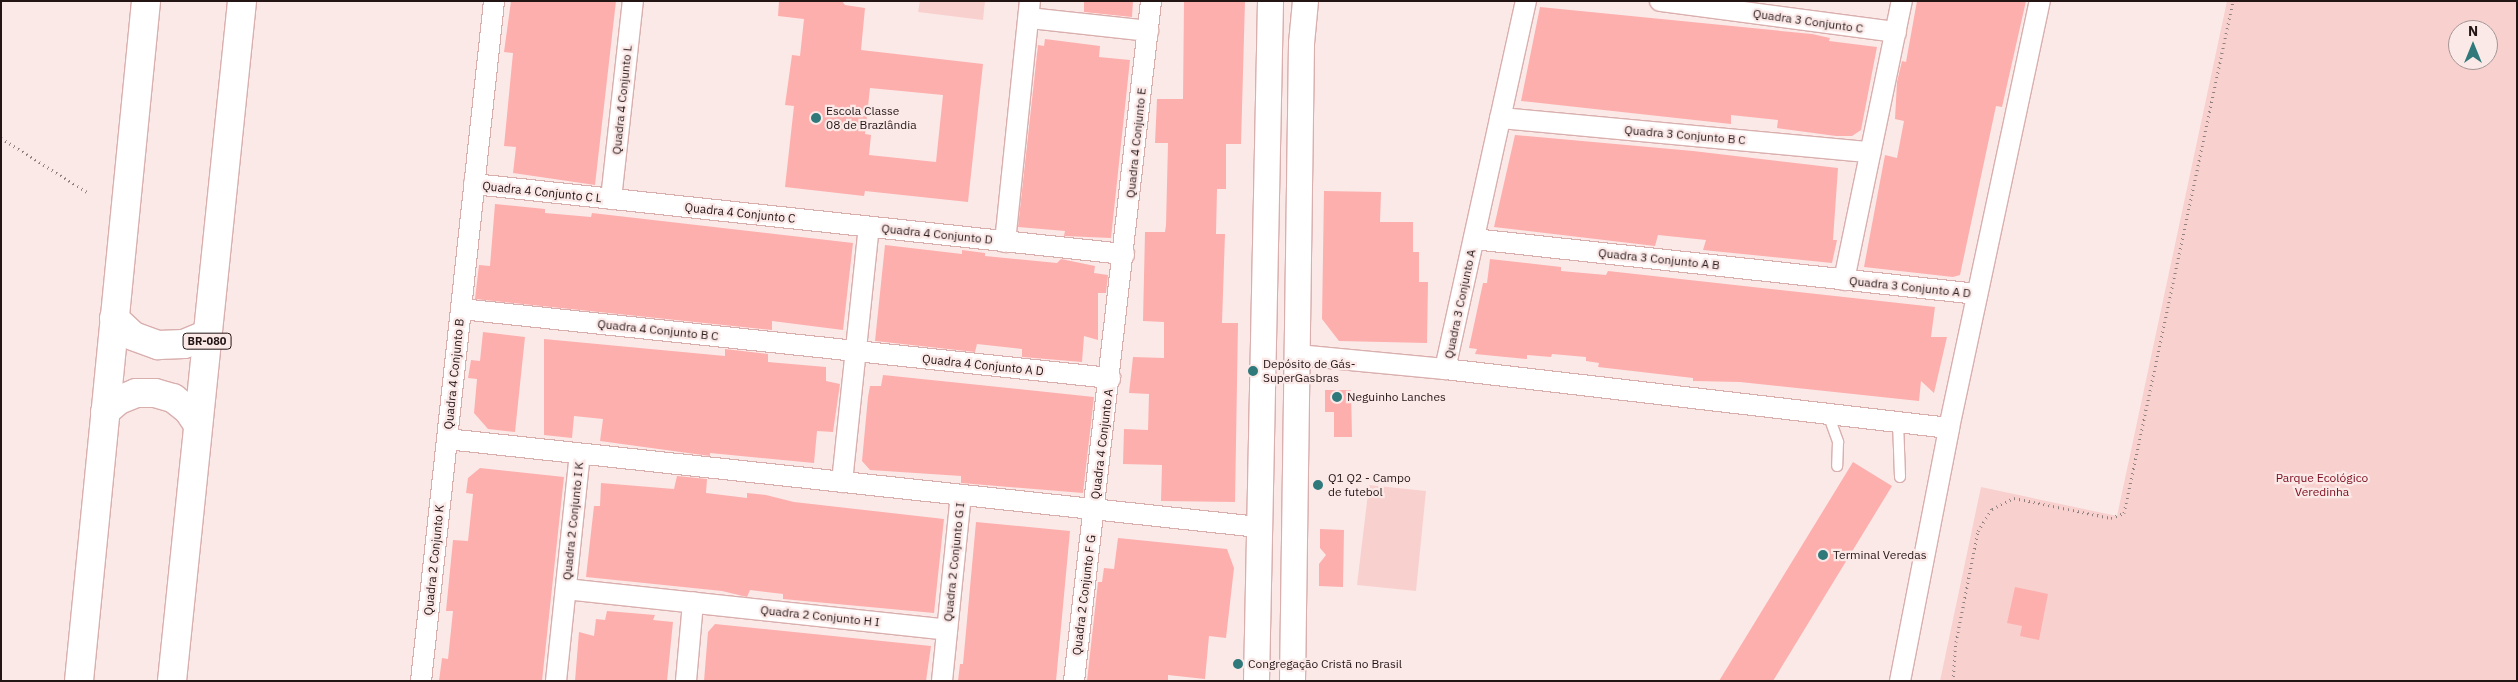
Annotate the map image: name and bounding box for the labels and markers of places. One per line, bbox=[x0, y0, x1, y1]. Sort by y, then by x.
place label: Escola Classe 08 de Brazlândia bbox=[826, 104, 917, 132]
marker: Escola Classe 08 de Brazlândia bbox=[810, 112, 822, 124]
place label: Depósito de Gás- SuperGasbras bbox=[1263, 357, 1356, 385]
marker: Depósito de Gás- SuperGasbras bbox=[1247, 365, 1259, 377]
place label: Neguinho Lanches bbox=[1347, 390, 1446, 404]
marker: Neguinho Lanches bbox=[1331, 391, 1343, 403]
place label: Q1 Q2 - Campo de futebol bbox=[1328, 471, 1411, 499]
marker: Q1 Q2 - Campo de futebol bbox=[1312, 479, 1324, 491]
place label: Terminal Veredas bbox=[1833, 548, 1927, 562]
marker: Terminal Veredas bbox=[1817, 549, 1829, 561]
place label: Congregação Cristã no Brasil bbox=[1248, 657, 1402, 671]
marker: Congregação Cristã no Brasil bbox=[1232, 658, 1244, 670]

